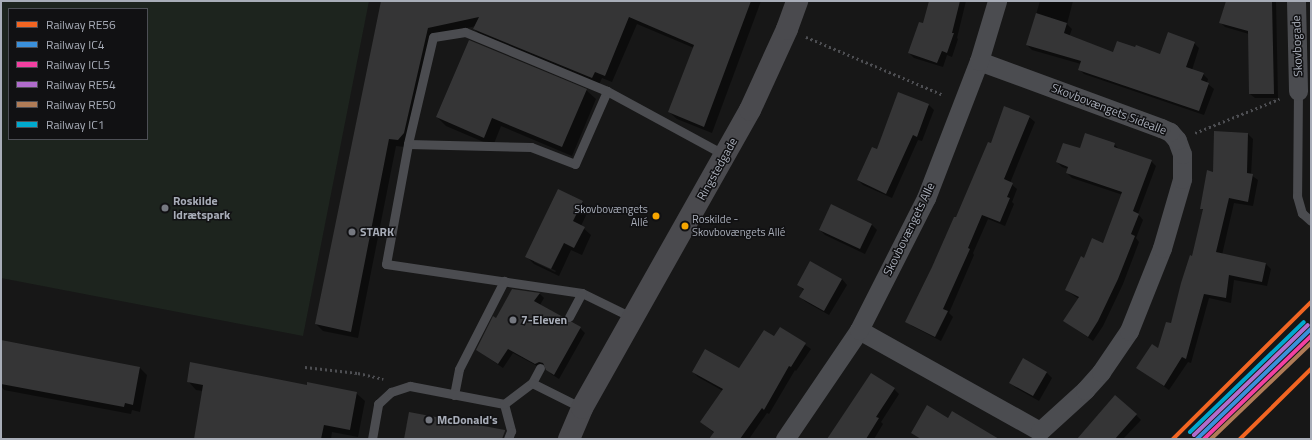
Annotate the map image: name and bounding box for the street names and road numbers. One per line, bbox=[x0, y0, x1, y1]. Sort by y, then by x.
street label: Skovbogade bbox=[1289, 15, 1305, 77]
street label: Skovbovængets Sidealle bbox=[1049, 80, 1169, 138]
street label: Ringstedgade bbox=[694, 135, 740, 203]
street label: Skovbovængets Alle bbox=[880, 180, 938, 278]

